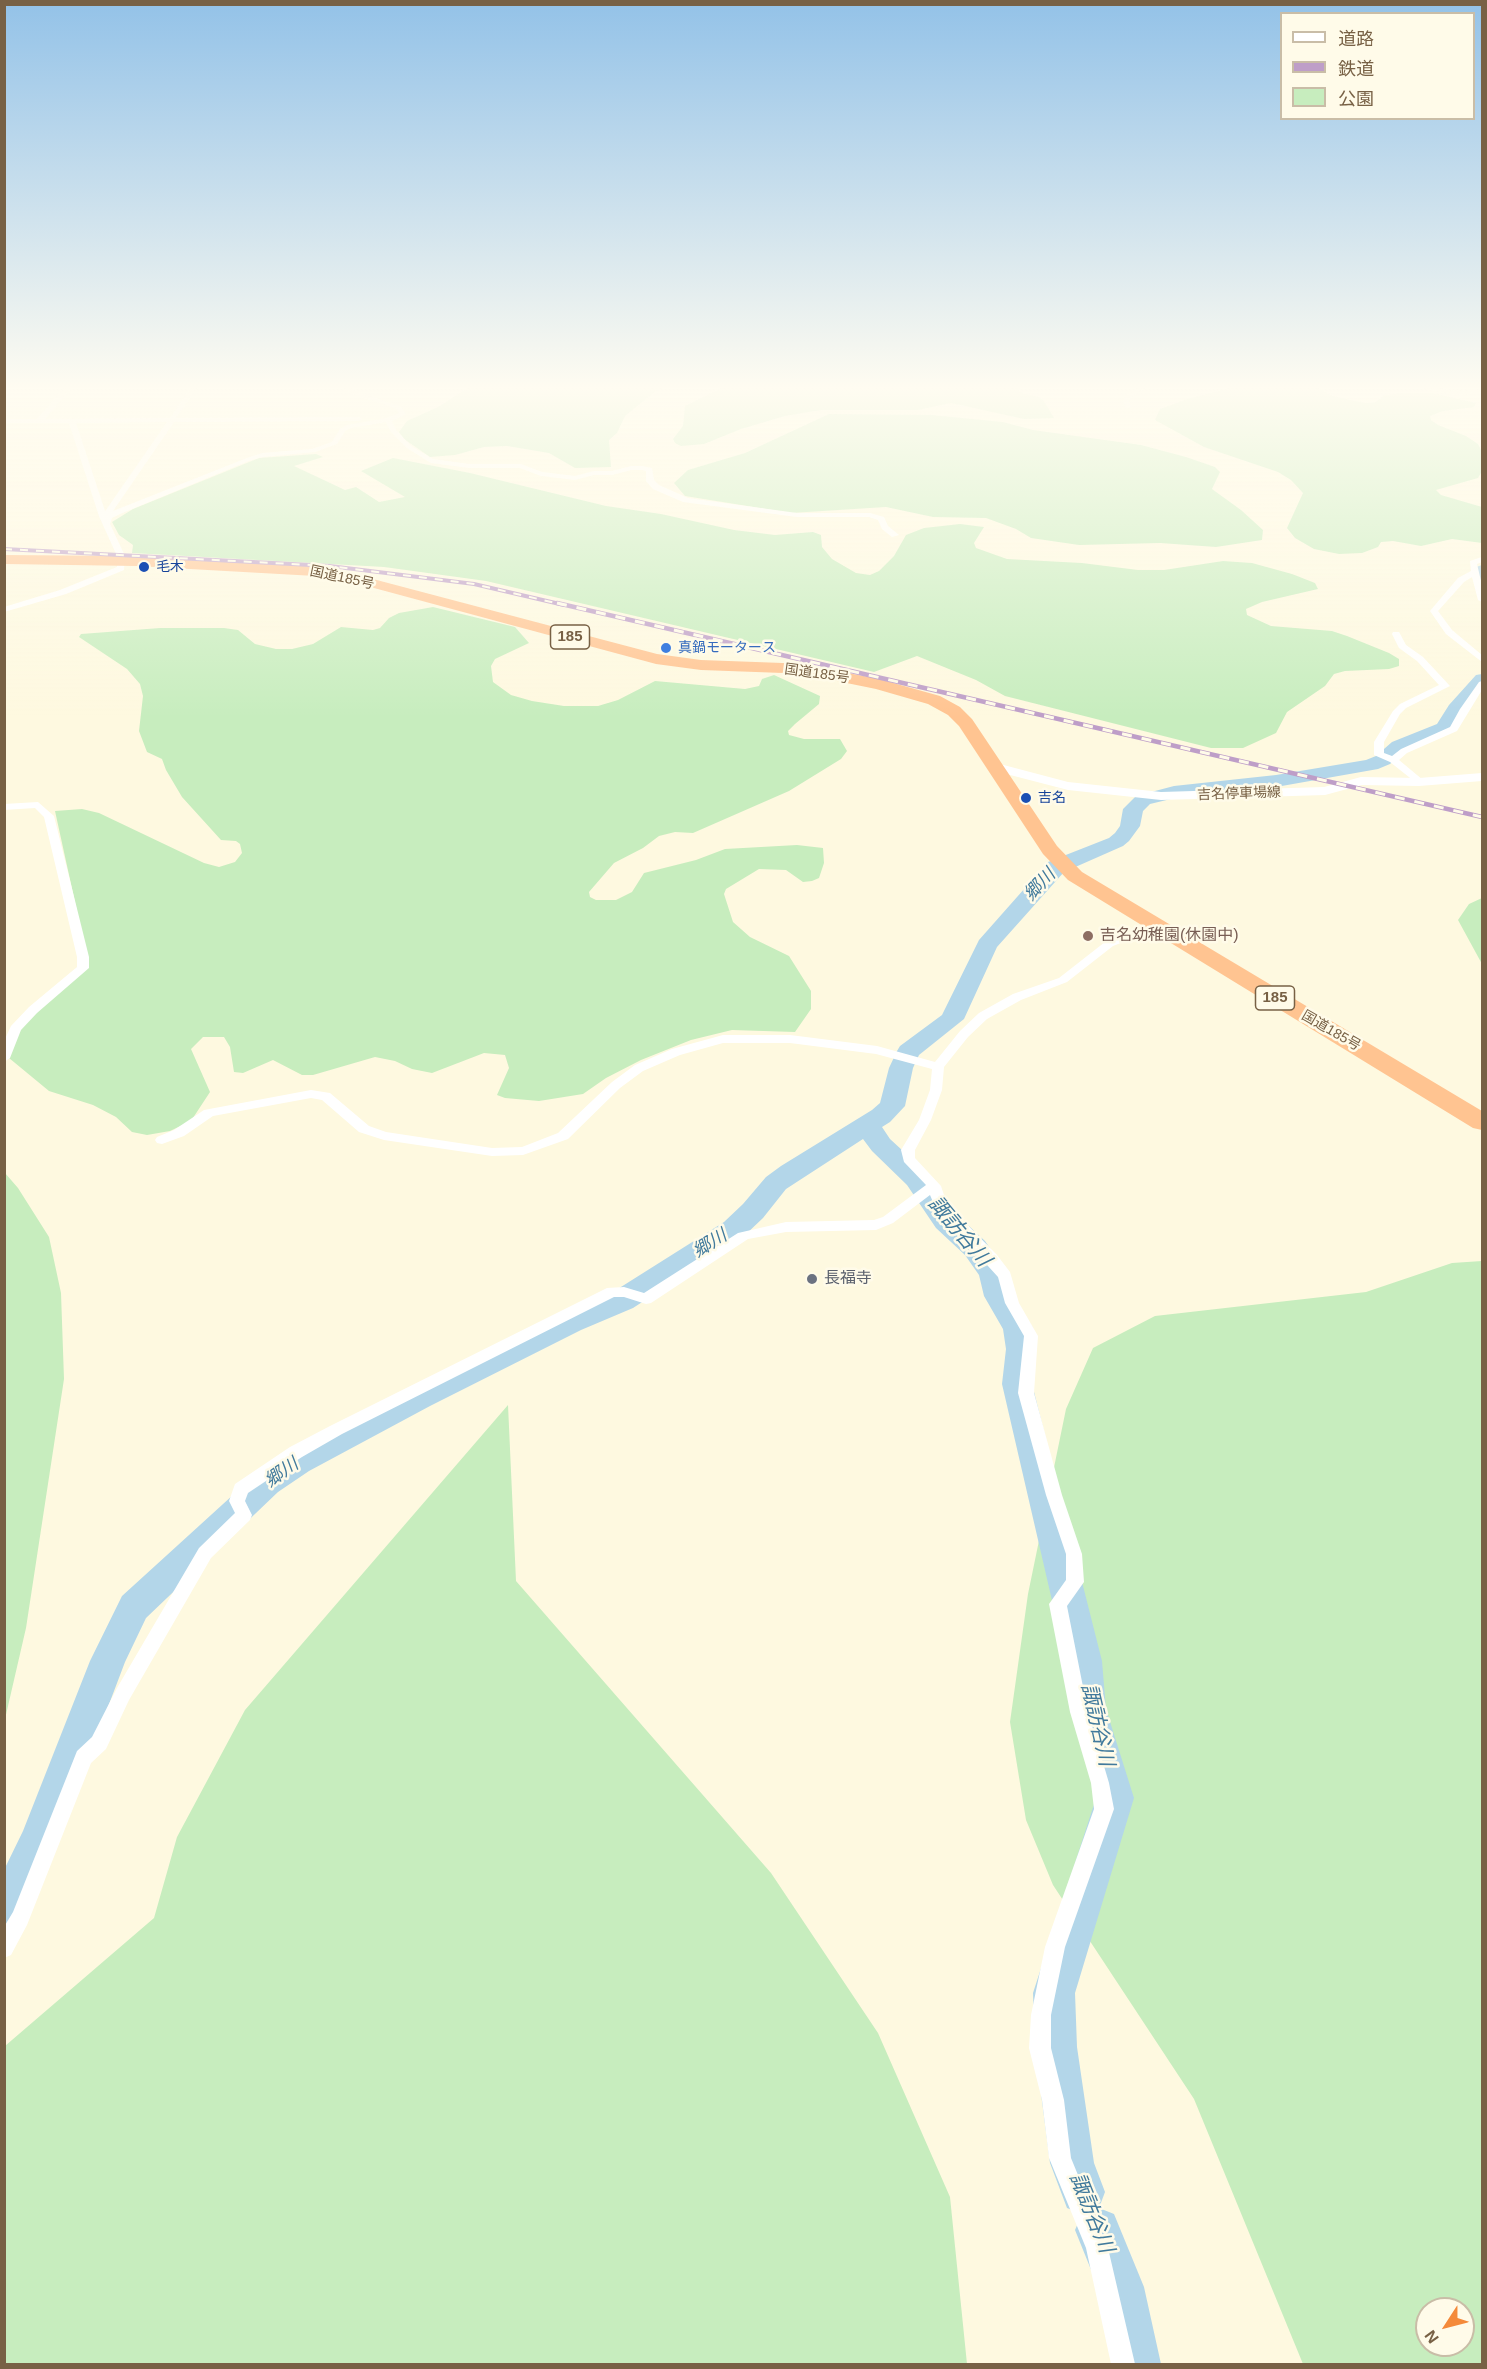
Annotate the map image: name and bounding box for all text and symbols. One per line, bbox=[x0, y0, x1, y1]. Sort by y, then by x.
legend bbox=[1280, 12, 1475, 120]
text: 道路 bbox=[1338, 29, 1374, 49]
text: 鉄道 bbox=[1338, 59, 1374, 79]
text: 公園 bbox=[1338, 89, 1374, 109]
place label: 毛木 bbox=[156, 559, 184, 575]
marker: 毛木 bbox=[137, 560, 151, 574]
street label: 国道185号 bbox=[308, 563, 376, 593]
road number: 185 bbox=[550, 625, 590, 649]
place label: 真鍋モータース bbox=[678, 640, 776, 656]
marker: 真鍋モータース bbox=[659, 641, 673, 655]
street label: 国道185号 bbox=[783, 661, 851, 687]
street label: 吉名停車場線 bbox=[1197, 784, 1281, 804]
place label: 吉名 bbox=[1038, 790, 1066, 806]
marker: 吉名 bbox=[1019, 791, 1033, 805]
water label: 郷川 bbox=[1020, 864, 1060, 906]
place label: 吉名幼稚園(休園中) bbox=[1100, 926, 1239, 946]
marker: 吉名幼稚園(休園中) bbox=[1081, 929, 1095, 943]
road number: 185 bbox=[1256, 986, 1294, 1010]
street label: 国道185号 bbox=[1298, 1007, 1364, 1055]
water label: 諏訪谷川 bbox=[922, 1192, 996, 1272]
water label: 郷川 bbox=[689, 1225, 731, 1263]
place label: 長福寺 bbox=[824, 1269, 872, 1289]
marker: 長福寺 bbox=[805, 1272, 819, 1286]
water label: 郷川 bbox=[261, 1454, 303, 1492]
water label: 諏訪谷川 bbox=[1075, 1681, 1119, 1769]
water label: 諏訪谷川 bbox=[1064, 2169, 1118, 2257]
north arrow bbox=[1415, 2297, 1475, 2357]
text: N bbox=[1421, 2327, 1442, 2346]

